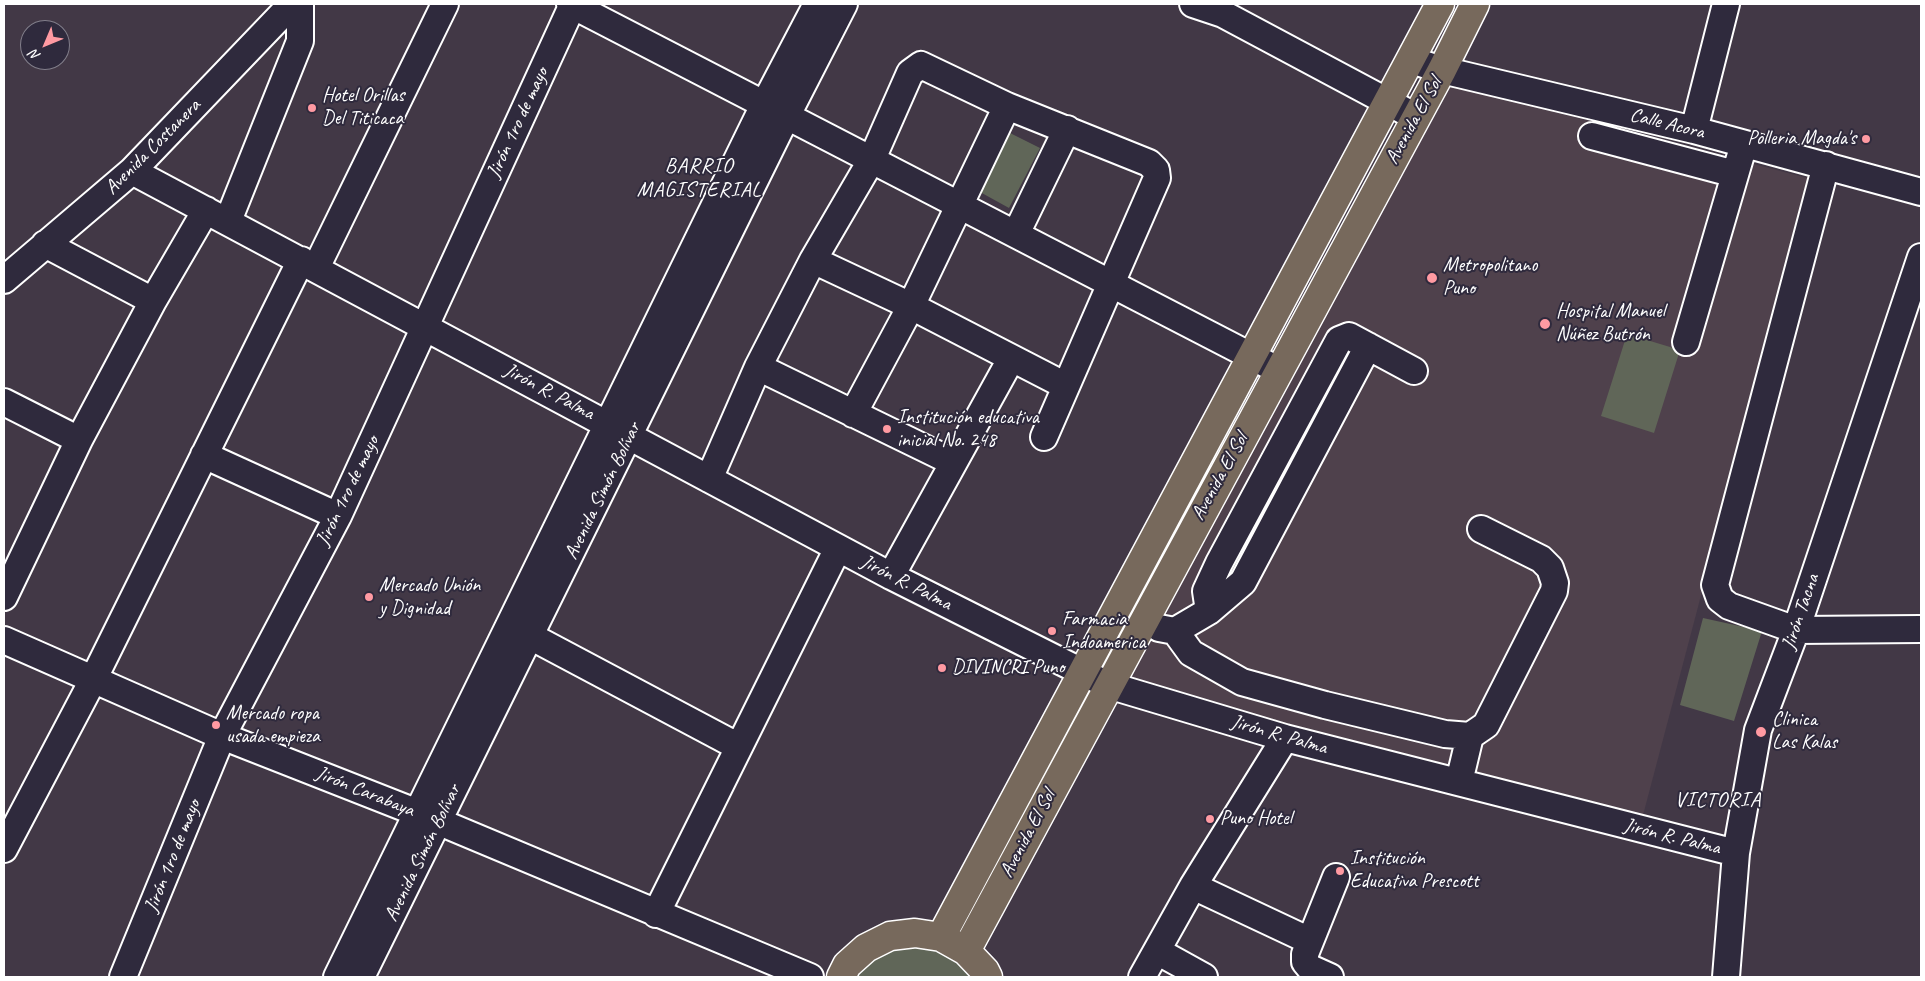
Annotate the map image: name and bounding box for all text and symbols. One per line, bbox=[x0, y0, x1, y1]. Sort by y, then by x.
north arrow bbox=[20, 20, 70, 70]
text: N bbox=[26, 46, 44, 64]
street label: Jirón 1ro de mayo bbox=[482, 64, 554, 182]
street label: Avenida El Sol bbox=[1380, 73, 1448, 169]
place label: Hotel Orillas Del Titicaca bbox=[322, 84, 404, 131]
street label: Avenida Costanera bbox=[100, 94, 206, 200]
marker: Hotel Orillas Del Titicaca bbox=[306, 102, 318, 114]
street label: Calle Acora bbox=[1627, 103, 1707, 145]
place label: Polleria Magda's bbox=[1747, 127, 1856, 151]
marker: Polleria Magda's bbox=[1860, 133, 1872, 145]
district label: BARRIO MAGISTERIAL bbox=[636, 153, 762, 203]
place label: Metropolitano Puno bbox=[1443, 254, 1537, 301]
marker: Metropolitano Puno bbox=[1425, 271, 1439, 285]
place label: Hospital Manuel Núñez Butrón bbox=[1556, 300, 1665, 347]
marker: Hospital Manuel Núñez Butrón bbox=[1538, 317, 1552, 331]
street label: Jirón R. Palma bbox=[500, 358, 598, 426]
place label: Institución educativa inicial No. 248 bbox=[897, 406, 1039, 453]
street label: Avenida Simón Bolívar bbox=[559, 419, 647, 563]
marker: Institución educativa inicial No. 248 bbox=[881, 423, 893, 435]
street label: Avenida El Sol bbox=[1186, 429, 1254, 525]
street label: Jirón 1ro de mayo bbox=[311, 432, 385, 550]
street label: Jirón R. Palma bbox=[857, 550, 955, 616]
street label: Jirón Tacna bbox=[1777, 571, 1825, 653]
place label: Mercado Unión y Dignidad bbox=[379, 574, 480, 621]
marker: Mercado Unión y Dignidad bbox=[363, 591, 375, 603]
place label: Farmacia Indoamerica bbox=[1062, 608, 1146, 655]
marker: Farmacia Indoamerica bbox=[1046, 625, 1058, 637]
place label: DIVINCRI Puno bbox=[952, 656, 1065, 680]
marker: DIVINCRI Puno bbox=[936, 662, 948, 674]
place label: Mercado ropa usada empieza bbox=[226, 702, 320, 749]
place label: Clinica Las Kalas bbox=[1772, 708, 1837, 755]
street label: Jirón R. Palma bbox=[1228, 710, 1330, 760]
marker: Mercado ropa usada empieza bbox=[210, 719, 222, 731]
marker: Clinica Las Kalas bbox=[1754, 725, 1768, 739]
street label: Jirón Carabaya bbox=[312, 761, 418, 823]
street label: Avenida Simón Bolívar bbox=[379, 781, 467, 925]
street label: Avenida El Sol bbox=[995, 786, 1061, 882]
district label: VICTORIA bbox=[1674, 787, 1762, 813]
street label: Jirón 1ro de mayo bbox=[140, 796, 206, 916]
place label: Puno Hotel bbox=[1220, 807, 1292, 831]
marker: Puno Hotel bbox=[1204, 813, 1216, 825]
street label: Jirón R. Palma bbox=[1621, 813, 1723, 861]
place label: Institución Educativa Prescott bbox=[1350, 847, 1479, 894]
marker: Institución Educativa Prescott bbox=[1334, 865, 1346, 877]

